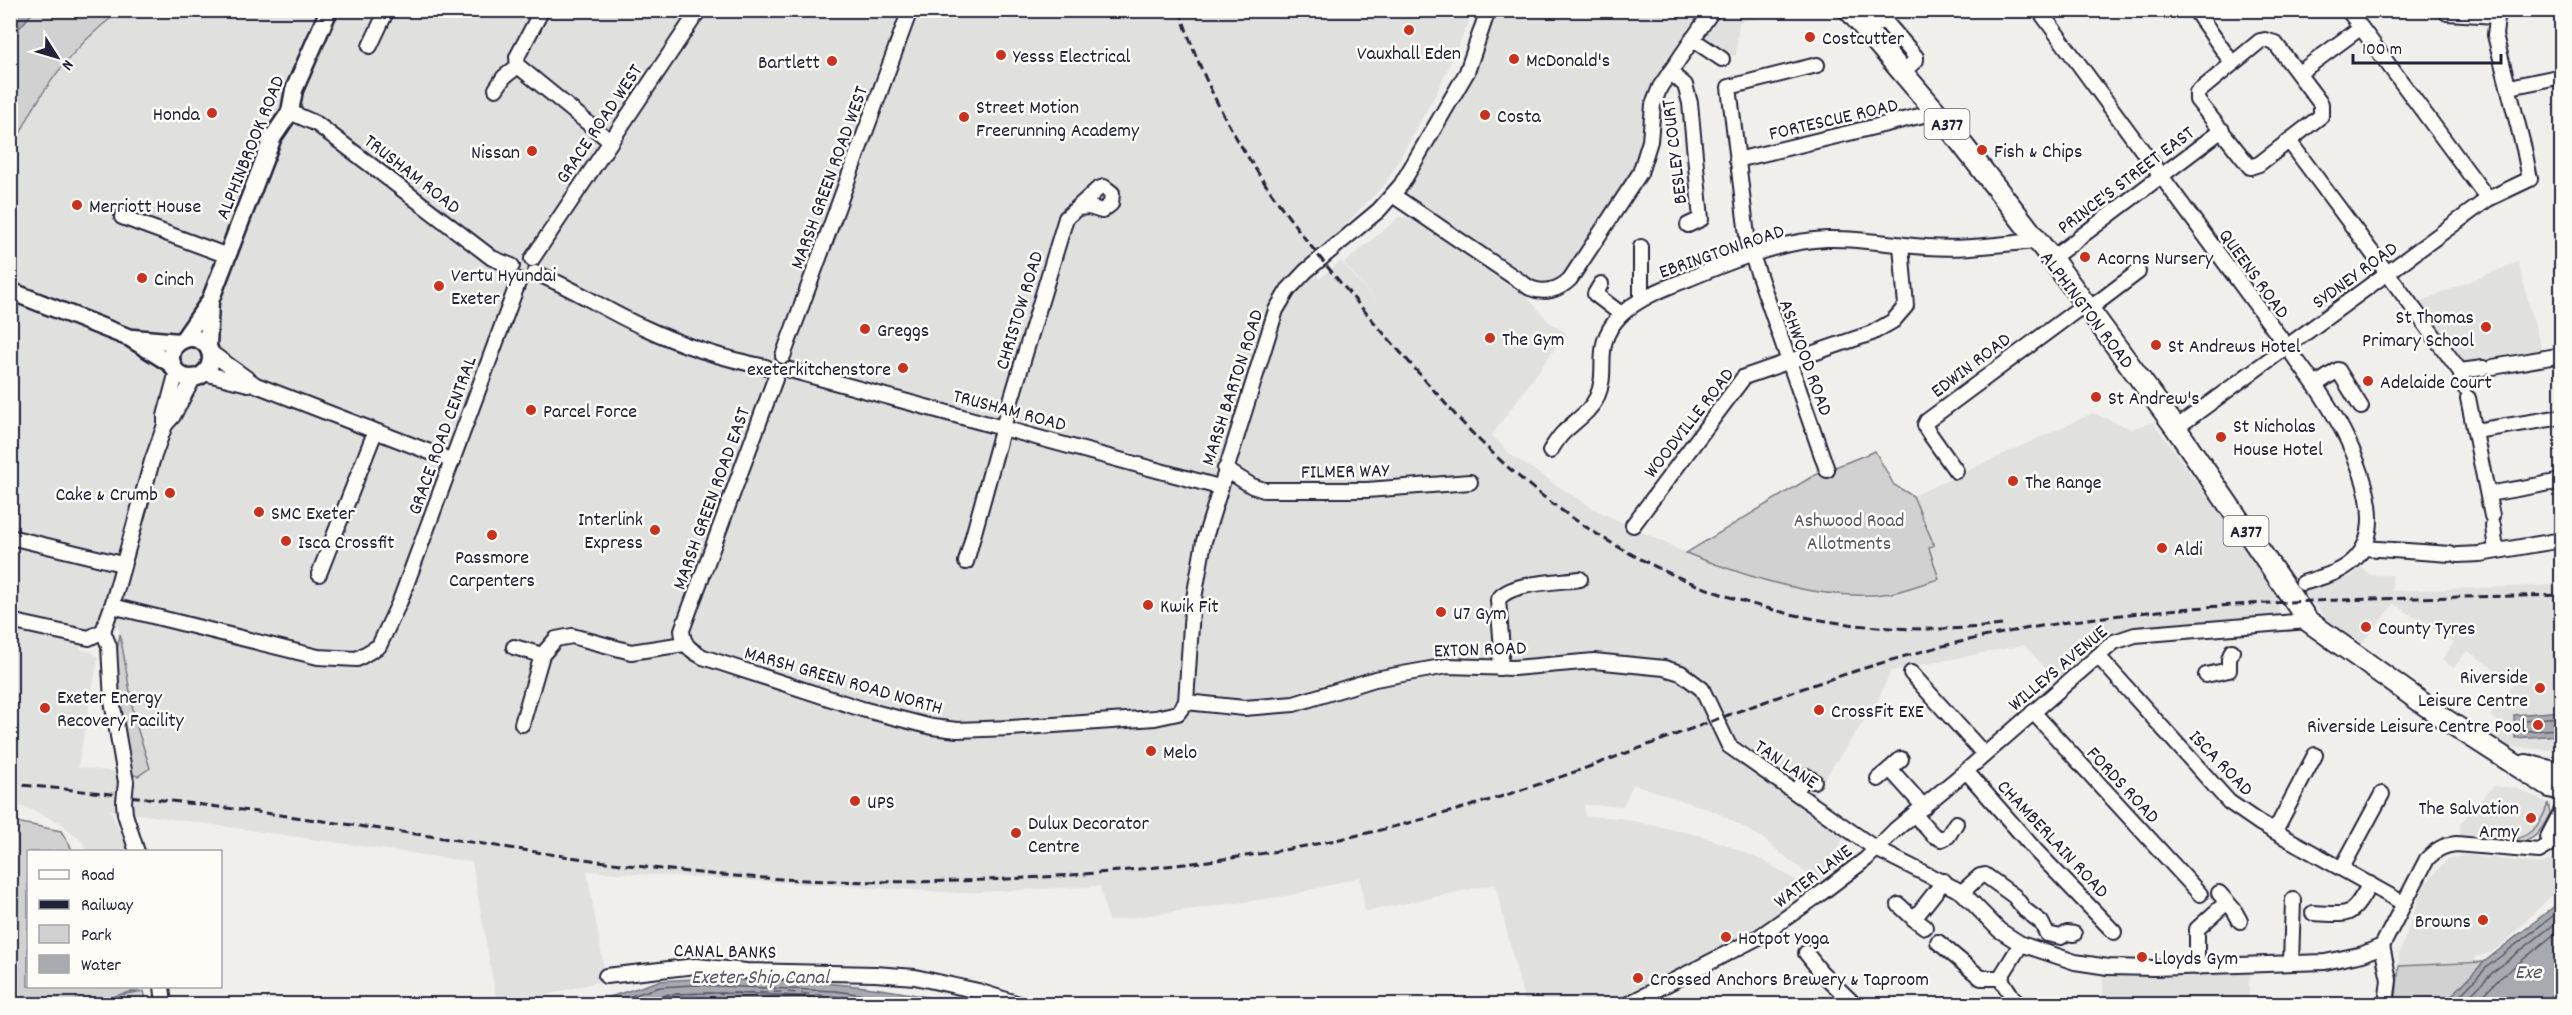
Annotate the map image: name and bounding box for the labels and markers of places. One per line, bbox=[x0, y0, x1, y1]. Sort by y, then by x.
marker: Vauxhall Eden bbox=[1402, 23, 1416, 37]
place label: Costcutter bbox=[1822, 26, 1905, 54]
marker: Costcutter bbox=[1803, 30, 1817, 44]
place label: Vauxhall Eden bbox=[1357, 41, 1461, 69]
place label: Yesss Electrical bbox=[1013, 44, 1131, 72]
marker: Yesss Electrical bbox=[994, 48, 1008, 62]
place label: McDonald's bbox=[1526, 48, 1610, 76]
place label: Bartlett bbox=[758, 50, 820, 78]
marker: McDonald's bbox=[1507, 52, 1521, 66]
marker: Bartlett bbox=[825, 54, 839, 68]
place label: Street Motion Freerunning Academy bbox=[976, 95, 1140, 146]
place label: Honda bbox=[153, 102, 201, 130]
place label: Costa bbox=[1497, 104, 1542, 132]
marker: Honda bbox=[205, 106, 219, 120]
marker: Costa bbox=[1478, 108, 1492, 122]
marker: Street Motion Freerunning Academy bbox=[957, 110, 971, 124]
place label: Fish & Chips bbox=[1994, 139, 2082, 167]
place label: Nissan bbox=[471, 140, 520, 168]
marker: Fish & Chips bbox=[1975, 143, 1989, 157]
marker: Nissan bbox=[525, 144, 539, 158]
place label: Merriott House bbox=[89, 194, 201, 222]
marker: Merriott House bbox=[70, 198, 84, 212]
place label: Acorns Nursery bbox=[2097, 246, 2214, 274]
marker: Acorns Nursery bbox=[2078, 250, 2092, 264]
place label: Vertu Hyundai Exeter bbox=[451, 263, 556, 314]
place label: Cinch bbox=[154, 267, 194, 295]
marker: Cinch bbox=[135, 271, 149, 285]
marker: Vertu Hyundai Exeter bbox=[432, 279, 446, 293]
place label: St Thomas Primary School bbox=[2362, 305, 2474, 356]
place label: Greggs bbox=[877, 318, 929, 346]
marker: St Thomas Primary School bbox=[2479, 320, 2493, 334]
marker: Greggs bbox=[858, 322, 872, 336]
place label: The Gym bbox=[1502, 327, 1564, 355]
marker: The Gym bbox=[1483, 331, 1497, 345]
place label: St Andrews Hotel bbox=[2168, 334, 2301, 362]
marker: St Andrews Hotel bbox=[2149, 338, 2163, 352]
place label: exeterkitchenstore bbox=[747, 357, 891, 385]
marker: exeterkitchenstore bbox=[896, 361, 910, 375]
place label: Adelaide Court bbox=[2380, 370, 2492, 398]
marker: Adelaide Court bbox=[2361, 374, 2375, 388]
place label: St Andrew's bbox=[2108, 386, 2200, 414]
marker: St Andrew's bbox=[2089, 390, 2103, 404]
place label: Parcel Force bbox=[543, 399, 637, 427]
marker: Parcel Force bbox=[524, 403, 538, 417]
place label: St Nicholas House Hotel bbox=[2233, 414, 2323, 465]
marker: St Nicholas House Hotel bbox=[2214, 430, 2228, 444]
place label: The Range bbox=[2025, 470, 2102, 498]
marker: The Range bbox=[2006, 474, 2020, 488]
place label: Cake & Crumb bbox=[55, 482, 158, 510]
marker: Cake & Crumb bbox=[163, 486, 177, 500]
place label: SMC Exeter bbox=[271, 501, 355, 529]
marker: SMC Exeter bbox=[252, 505, 266, 519]
place label: Interlink Express bbox=[578, 507, 643, 558]
marker: Interlink Express bbox=[648, 523, 662, 537]
marker: Passmore Carpenters bbox=[485, 528, 499, 542]
place label: Isca Crossfit bbox=[298, 530, 394, 558]
marker: Isca Crossfit bbox=[279, 534, 293, 548]
place label: Aldi bbox=[2174, 537, 2203, 565]
marker: Aldi bbox=[2155, 541, 2169, 555]
place label: Passmore Carpenters bbox=[449, 545, 535, 596]
place label: Kwik Fit bbox=[1160, 594, 1219, 622]
marker: Kwik Fit bbox=[1141, 598, 1155, 612]
place label: U7 Gym bbox=[1453, 601, 1507, 629]
marker: U7 Gym bbox=[1434, 605, 1448, 619]
place label: County Tyres bbox=[2378, 616, 2475, 644]
marker: County Tyres bbox=[2359, 620, 2373, 634]
place label: Riverside Leisure Centre bbox=[2418, 665, 2528, 716]
marker: Riverside Leisure Centre bbox=[2533, 681, 2547, 695]
place label: Exeter Energy Recovery Facility bbox=[57, 685, 185, 736]
place label: CrossFit EXE bbox=[1831, 699, 1924, 727]
marker: Exeter Energy Recovery Facility bbox=[38, 701, 52, 715]
marker: CrossFit EXE bbox=[1812, 703, 1826, 717]
place label: Riverside Leisure Centre Pool bbox=[2307, 714, 2526, 742]
marker: Riverside Leisure Centre Pool bbox=[2531, 718, 2545, 732]
place label: Melo bbox=[1163, 740, 1197, 768]
marker: Melo bbox=[1144, 744, 1158, 758]
place label: UPS bbox=[867, 790, 895, 818]
marker: UPS bbox=[848, 794, 862, 808]
place label: The Salvation Army bbox=[2419, 796, 2520, 847]
place label: Dulux Decorator Centre bbox=[1028, 811, 1149, 862]
marker: The Salvation Army bbox=[2524, 811, 2538, 825]
marker: Dulux Decorator Centre bbox=[1009, 826, 1023, 840]
place label: Browns bbox=[2415, 909, 2471, 937]
marker: Browns bbox=[2476, 913, 2490, 927]
place label: Hotpot Yoga bbox=[1738, 926, 1830, 954]
marker: Hotpot Yoga bbox=[1719, 930, 1733, 944]
place label: Lloyds Gym bbox=[2154, 946, 2238, 974]
marker: Lloyds Gym bbox=[2135, 950, 2149, 964]
place label: Crossed Anchors Brewery & Taproom bbox=[1650, 967, 1929, 995]
marker: Crossed Anchors Brewery & Taproom bbox=[1631, 971, 1645, 985]

